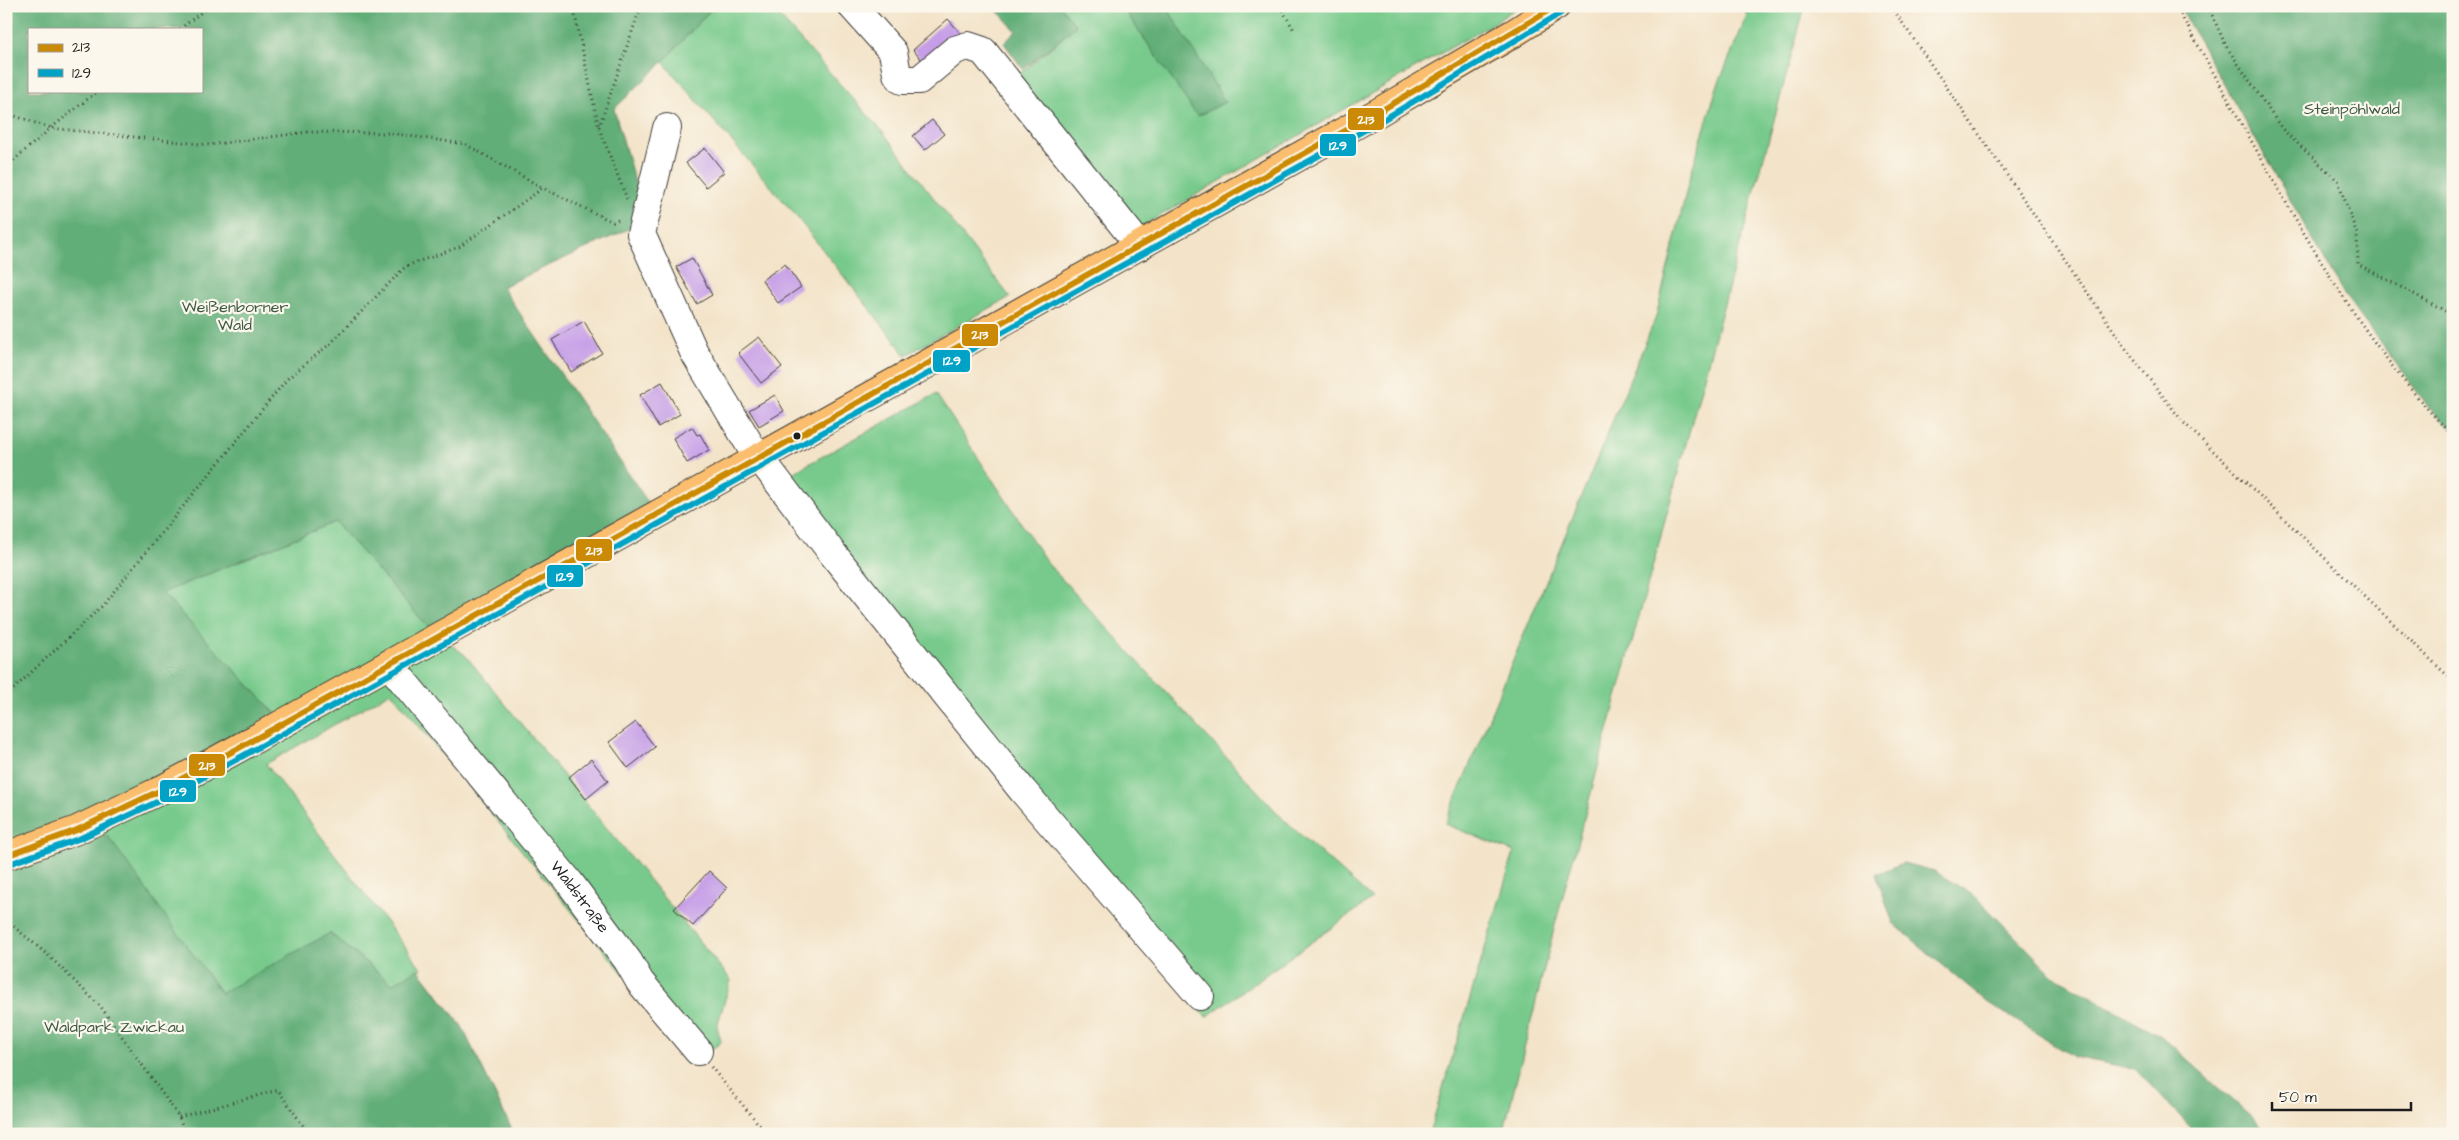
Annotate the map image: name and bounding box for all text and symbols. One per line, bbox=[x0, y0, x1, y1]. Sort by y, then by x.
legend bbox=[28, 28, 202, 92]
text: 213 bbox=[72, 37, 91, 58]
text: 129 bbox=[72, 63, 91, 84]
park label: Steinpöhlwald bbox=[2304, 98, 2400, 120]
line badge: 213 bbox=[1347, 107, 1385, 131]
text: 213 bbox=[1357, 110, 1375, 130]
line badge: 129 bbox=[1319, 133, 1357, 157]
text: 129 bbox=[1329, 136, 1347, 156]
park label: Weißenborner Wald bbox=[182, 296, 288, 336]
line badge: 213 bbox=[961, 323, 999, 347]
text: 213 bbox=[971, 325, 989, 345]
line badge: 129 bbox=[932, 349, 971, 373]
text: 129 bbox=[943, 351, 961, 371]
unlabelled marker bbox=[792, 431, 802, 441]
line badge: 213 bbox=[575, 538, 613, 562]
text: 213 bbox=[585, 541, 603, 561]
line badge: 129 bbox=[546, 564, 584, 588]
text: 129 bbox=[556, 567, 574, 587]
line badge: 213 bbox=[188, 753, 226, 777]
text: 213 bbox=[198, 756, 216, 776]
line badge: 129 bbox=[159, 779, 197, 803]
text: 129 bbox=[169, 782, 187, 802]
street label: Waldstraße bbox=[545, 856, 615, 938]
park label: Waldpark Zwickau bbox=[44, 1016, 184, 1038]
scale bar bbox=[2272, 1080, 2410, 1112]
text: 50 m bbox=[2279, 1087, 2317, 1108]

